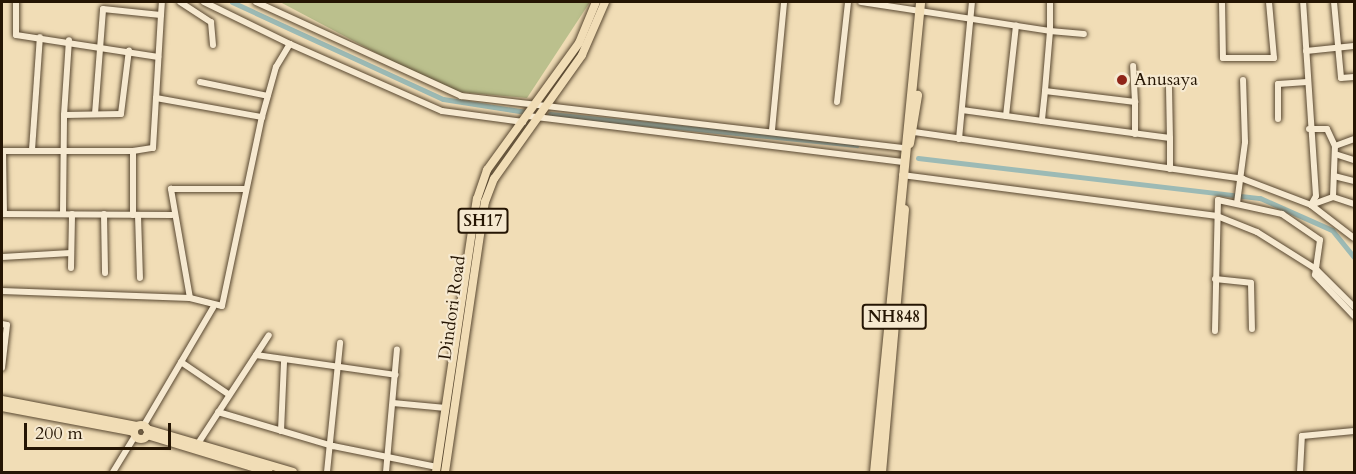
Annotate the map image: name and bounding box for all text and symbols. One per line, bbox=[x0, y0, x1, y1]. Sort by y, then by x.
place label: Anusaya bbox=[1134, 69, 1198, 91]
marker: Anusaya bbox=[1115, 73, 1129, 87]
road number: SH17 bbox=[458, 208, 508, 234]
street label: Dindori Road bbox=[435, 254, 471, 362]
road number: NH848 bbox=[861, 304, 927, 330]
scale bar bbox=[27, 411, 174, 449]
text: 200 m bbox=[35, 421, 83, 446]

